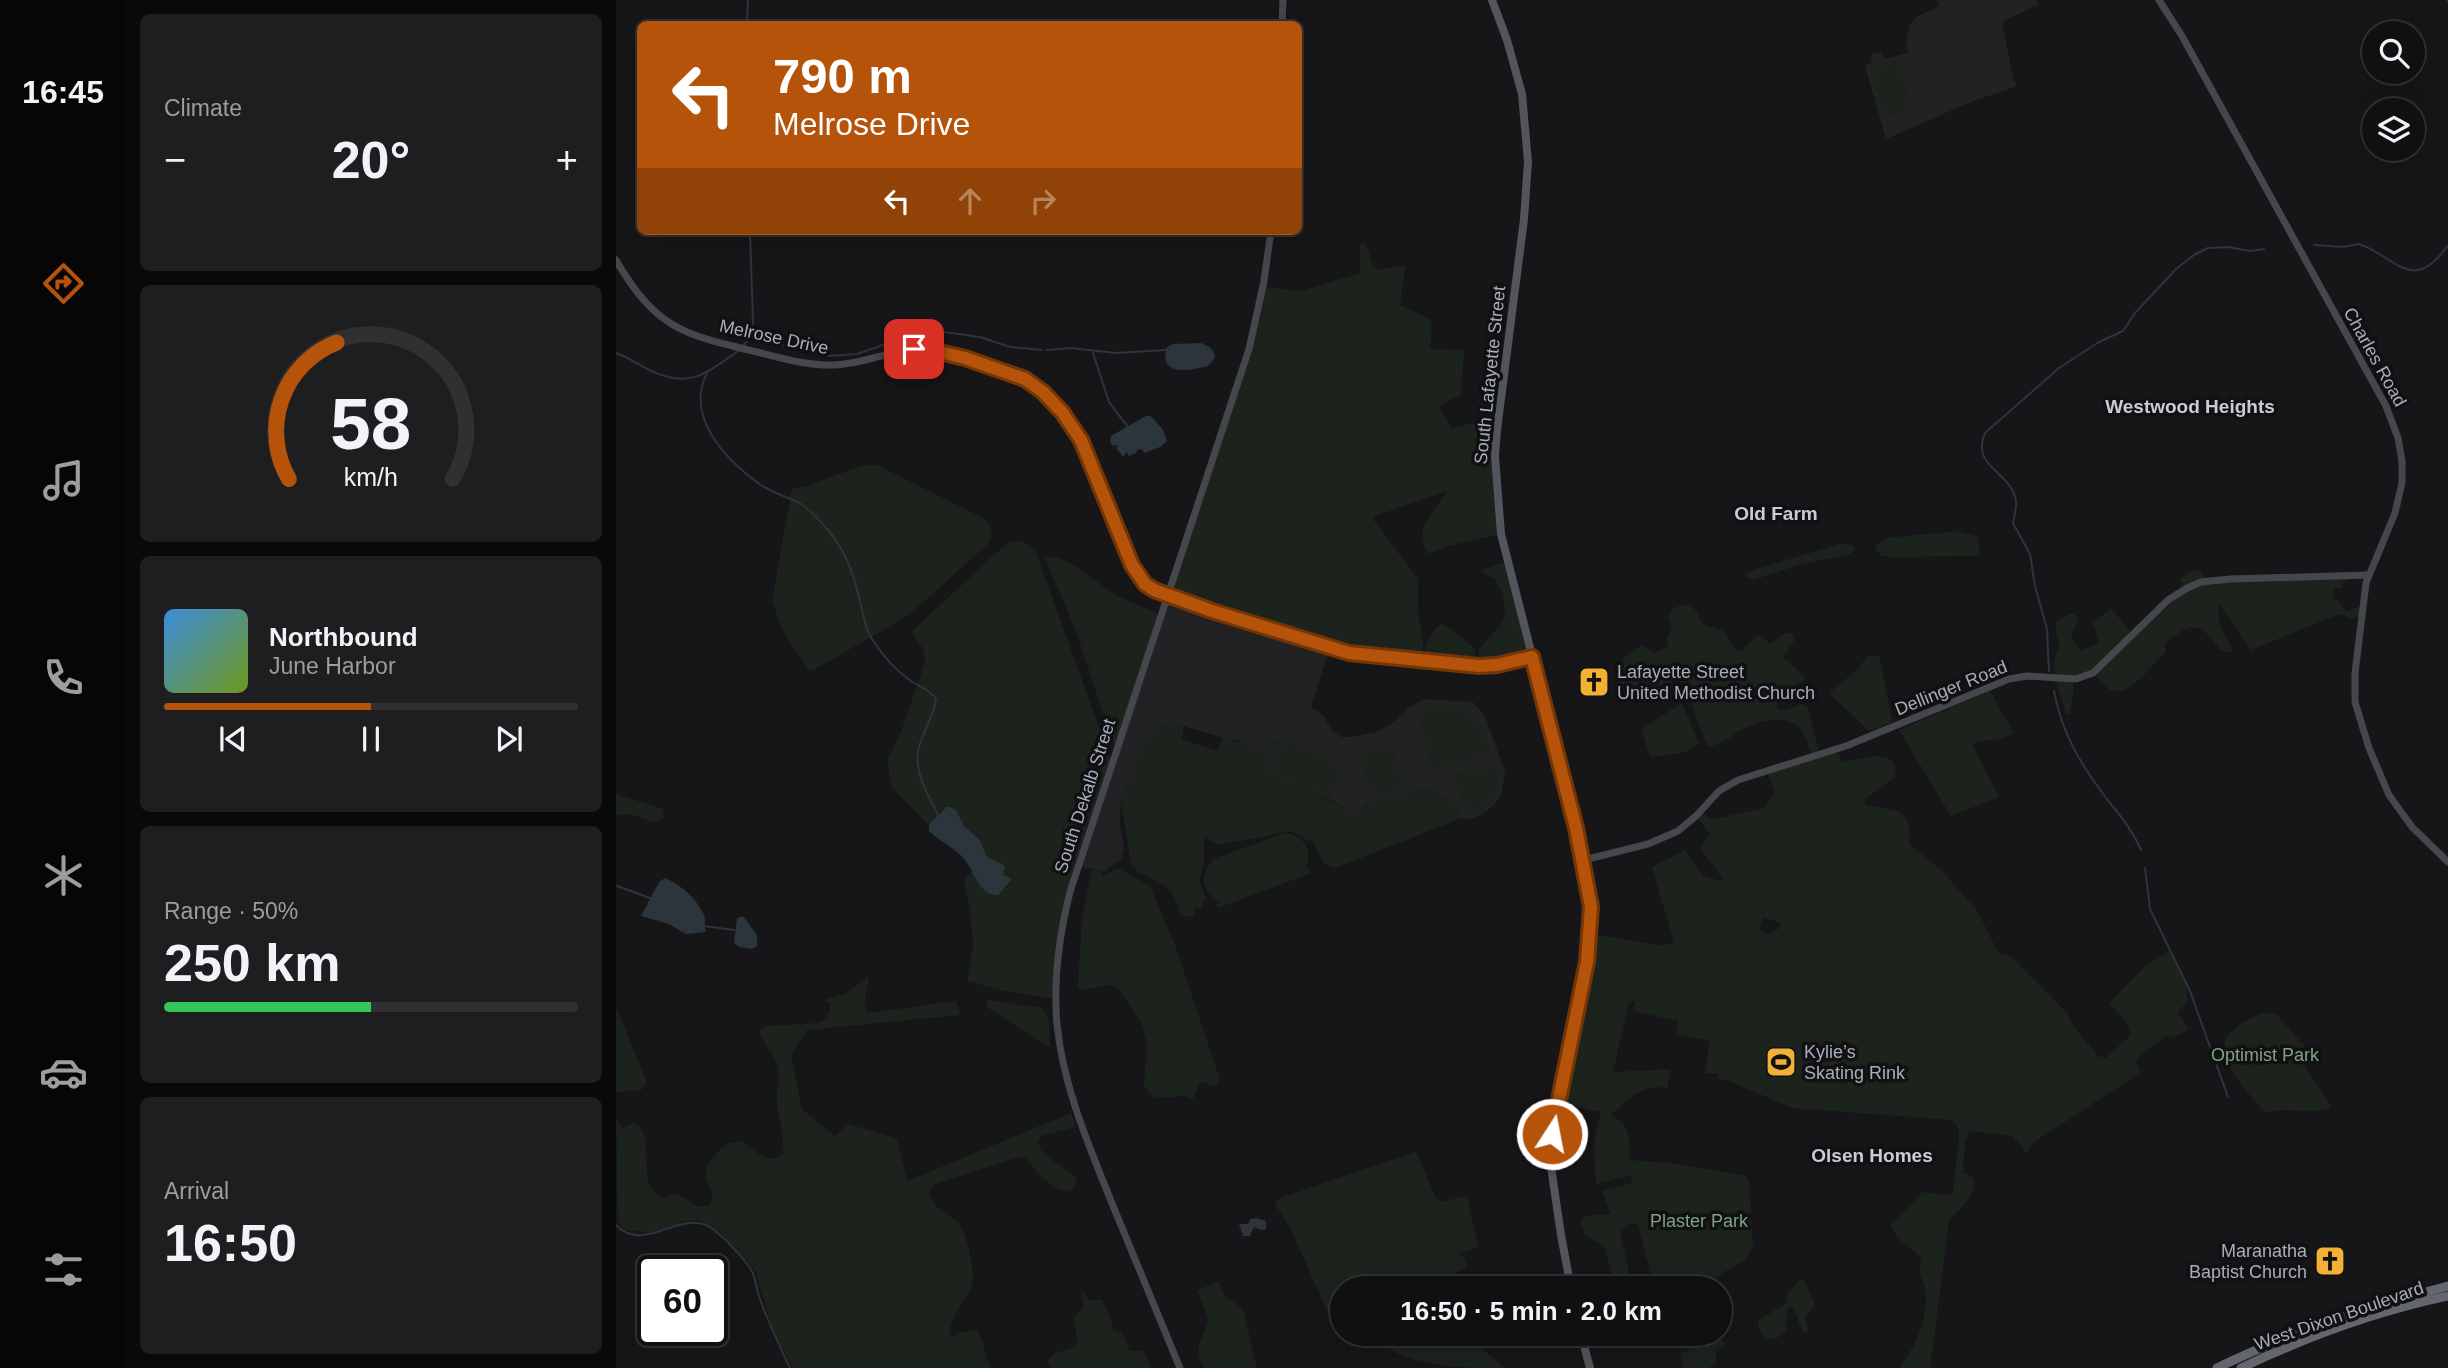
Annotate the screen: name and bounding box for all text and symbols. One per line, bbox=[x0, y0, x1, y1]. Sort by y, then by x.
map controls bbox=[2362, 21, 2425, 161]
button: search bbox=[2362, 21, 2425, 84]
icon: left bbox=[658, 49, 749, 140]
text: 790 m bbox=[773, 49, 912, 103]
text: 16:45 bbox=[22, 74, 104, 110]
text: Climate bbox=[164, 95, 242, 121]
button: layers bbox=[2362, 98, 2425, 161]
text: Melrose Drive bbox=[773, 106, 970, 142]
text: 20° bbox=[332, 131, 410, 189]
text: − bbox=[164, 139, 186, 181]
text: + bbox=[556, 139, 578, 181]
icon: left bbox=[878, 182, 916, 220]
icon: ahead bbox=[951, 182, 989, 220]
icon: right bbox=[1024, 182, 1062, 220]
icon: directions bbox=[39, 259, 88, 308]
street label: South Lafayette Street bbox=[1471, 285, 1509, 465]
street label: Charles Road bbox=[2340, 304, 2410, 410]
street label: Melrose Drive bbox=[718, 316, 830, 358]
pin bbox=[884, 319, 944, 379]
icon: arrive bbox=[895, 330, 933, 368]
text: 58 bbox=[331, 384, 411, 465]
district label: Westwood Heights bbox=[2105, 396, 2275, 417]
icon: music bbox=[39, 456, 88, 505]
text: km/h bbox=[344, 463, 398, 491]
district label: Old Farm bbox=[1734, 503, 1818, 524]
text: Northbound bbox=[269, 622, 418, 652]
icon: phone bbox=[39, 653, 88, 702]
text: June Harbor bbox=[269, 653, 396, 679]
street label: Dellinger Road bbox=[1892, 656, 2010, 720]
place label: Lafayette Street United Methodist Church bbox=[1617, 662, 1815, 703]
church icon: Lafayette Street United Methodist Church bbox=[1577, 665, 1611, 699]
street label: South Dekalb Street bbox=[1051, 716, 1119, 876]
icon: previous bbox=[214, 720, 252, 758]
icon: pause bbox=[352, 720, 390, 758]
icon: next bbox=[490, 720, 528, 758]
icon: climate bbox=[39, 851, 88, 900]
text: Range · 50% bbox=[164, 898, 298, 924]
text: 250 km bbox=[164, 934, 340, 992]
place label: Kylie’s Skating Rink bbox=[1804, 1042, 1906, 1083]
sports icon: Kylie’s Skating Rink bbox=[1764, 1045, 1798, 1079]
park label: Optimist Park bbox=[2211, 1045, 2320, 1065]
icon: car bbox=[39, 1048, 88, 1097]
position arrow bbox=[1515, 1097, 1589, 1171]
district label: Olsen Homes bbox=[1811, 1145, 1933, 1166]
text: Arrival bbox=[164, 1178, 229, 1204]
park label: Plaster Park bbox=[1650, 1211, 1749, 1231]
text: 16:50 bbox=[164, 1214, 297, 1272]
place label: Maranatha Baptist Church bbox=[2189, 1241, 2308, 1282]
church icon: Maranatha Baptist Church bbox=[2313, 1244, 2347, 1278]
icon: filters bbox=[39, 1245, 88, 1294]
speed limit sign: 60 bbox=[637, 1255, 728, 1346]
street label: West Dixon Boulevard bbox=[2252, 1278, 2426, 1354]
text: 16:50 · 5 min · 2.0 km bbox=[1400, 1296, 1662, 1326]

